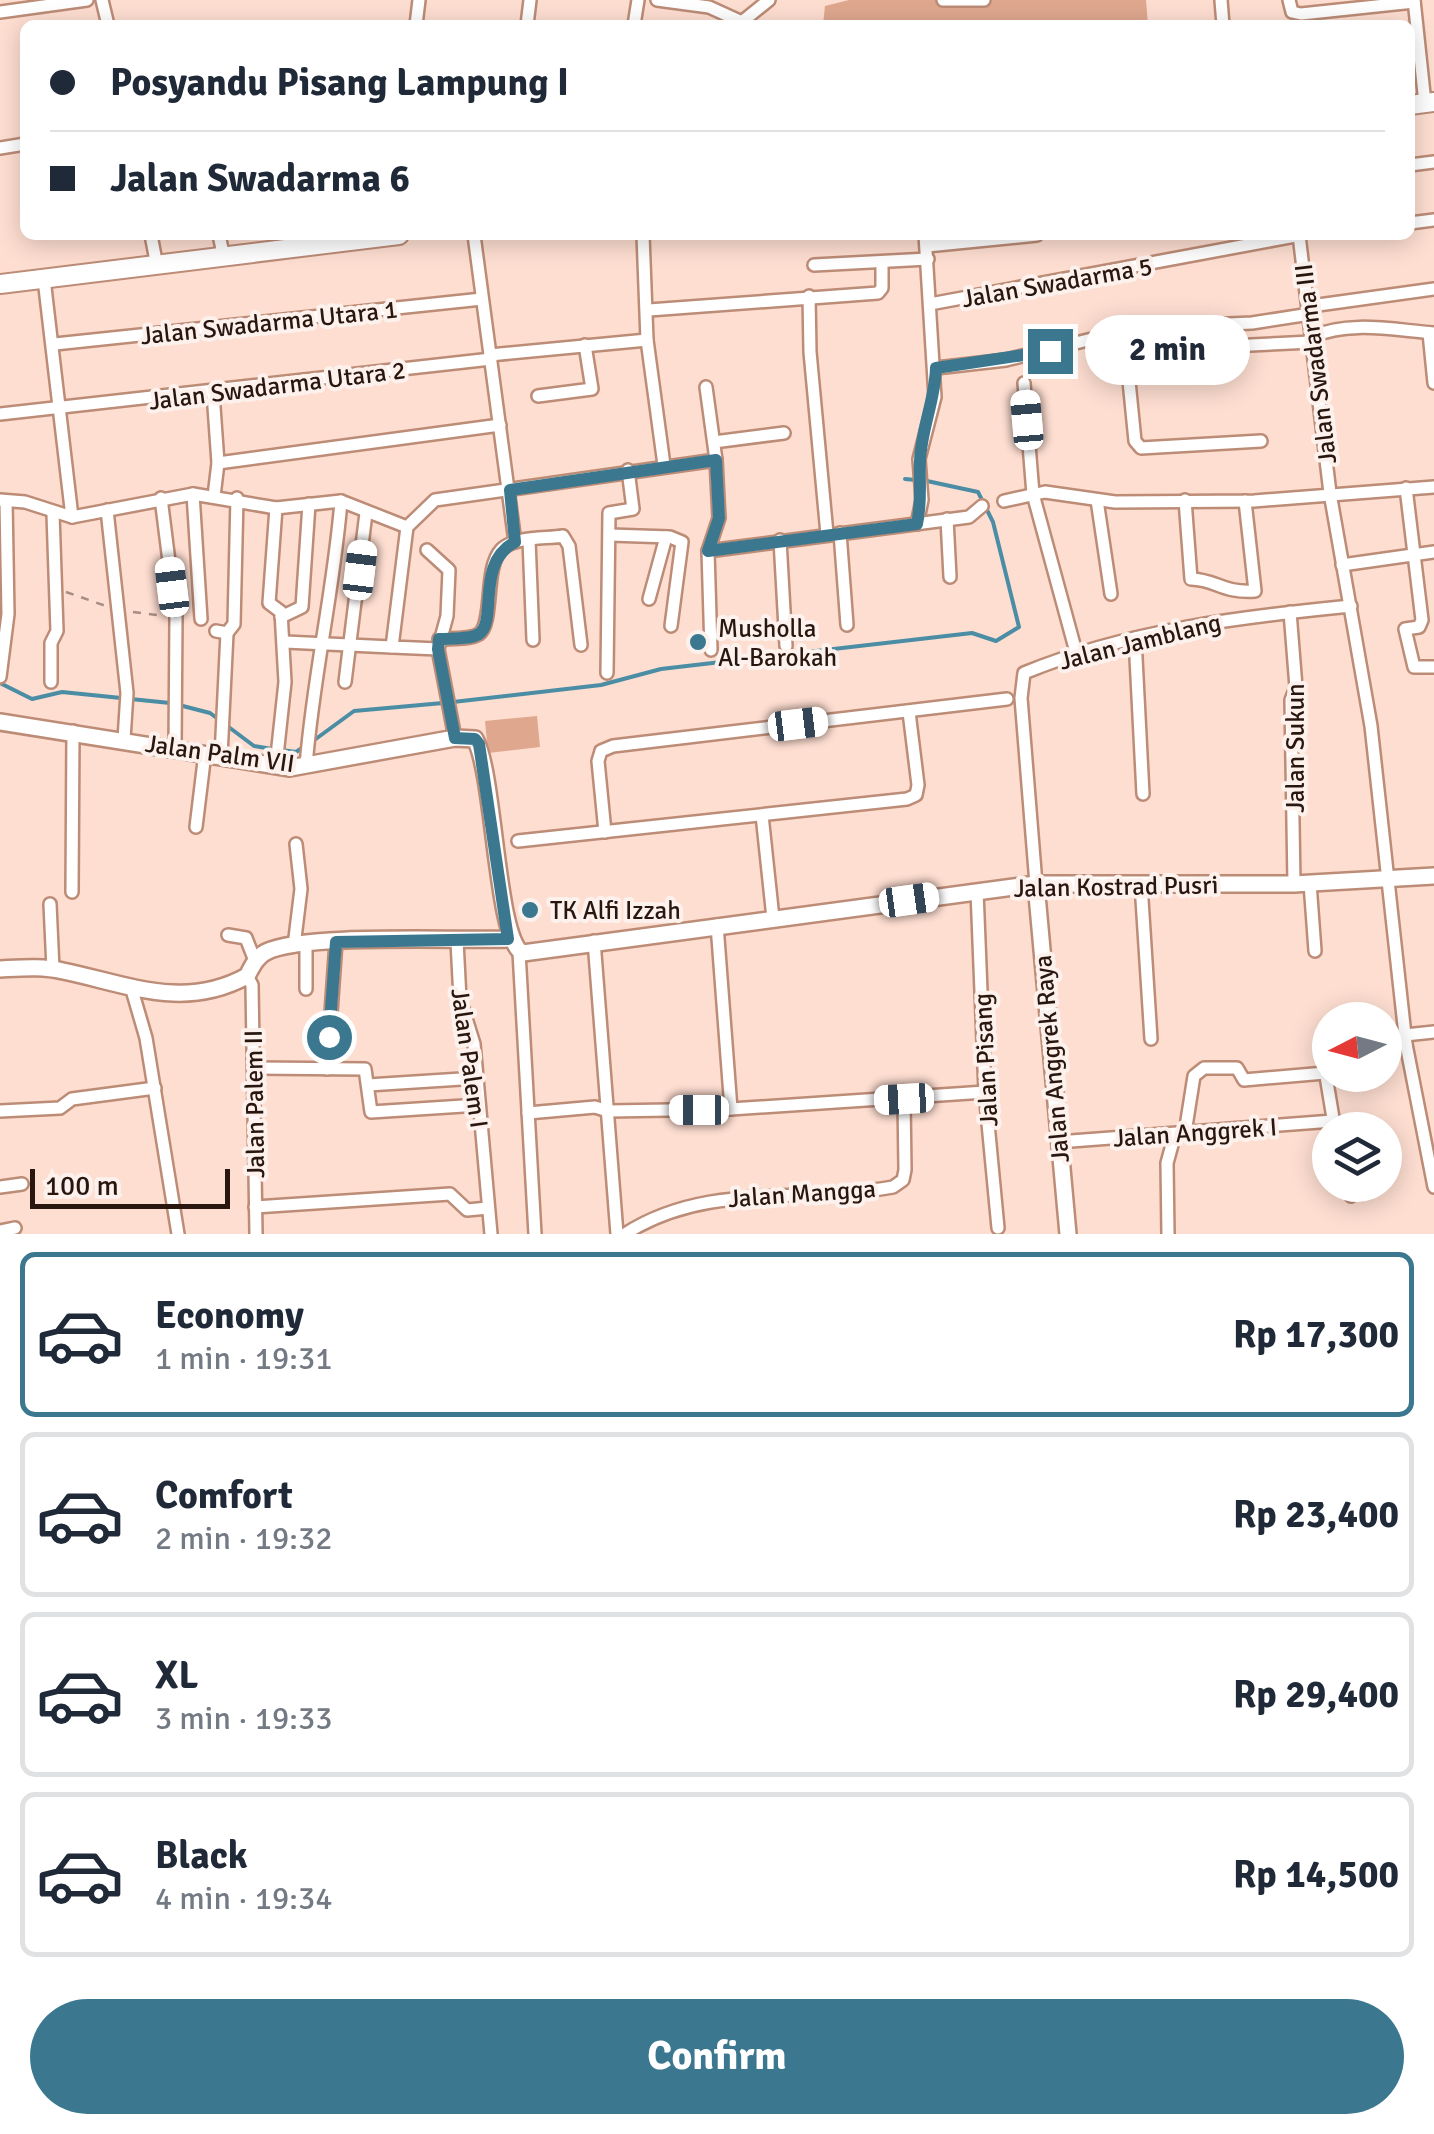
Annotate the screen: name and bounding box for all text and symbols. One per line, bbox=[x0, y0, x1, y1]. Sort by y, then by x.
text: Posyandu Pisang Lampung I bbox=[110, 59, 569, 106]
text: Jalan Swadarma 6 bbox=[110, 155, 410, 202]
street label: Jalan Swadarma 5 bbox=[959, 250, 1155, 315]
street label: Jalan Swadarma III bbox=[1288, 262, 1343, 466]
street label: Jalan Swadarma Utara 1 bbox=[139, 294, 399, 351]
callout: 2 min bbox=[1085, 316, 1250, 386]
route end bbox=[1028, 329, 1073, 374]
text: 2 min bbox=[1129, 330, 1206, 369]
street label: Jalan Swadarma Utara 2 bbox=[147, 354, 407, 417]
car bbox=[1009, 389, 1045, 451]
car bbox=[341, 538, 379, 602]
car bbox=[153, 555, 191, 619]
street label: Jalan Jamblang bbox=[1056, 606, 1224, 677]
place label: Musholla Al-Barokah bbox=[718, 613, 837, 673]
marker: Musholla Al-Barokah bbox=[687, 631, 709, 653]
street label: Jalan Sukun bbox=[1280, 683, 1311, 813]
car bbox=[766, 705, 830, 743]
street label: Jalan Palm VII bbox=[143, 728, 297, 779]
street label: Jalan Kostrad Pusri bbox=[1013, 869, 1219, 904]
car bbox=[877, 881, 941, 919]
place label: TK Alfi Izzah bbox=[550, 895, 681, 926]
marker: TK Alfi Izzah bbox=[519, 899, 541, 921]
street label: Jalan Anggrek Raya bbox=[1027, 954, 1076, 1164]
street label: Jalan Palem I bbox=[444, 986, 495, 1130]
street label: Jalan Pisang bbox=[967, 992, 1004, 1128]
north arrow bbox=[1312, 1002, 1402, 1092]
map controls bbox=[1312, 1002, 1402, 1202]
route start bbox=[307, 1015, 352, 1060]
street label: Jalan Palem II bbox=[238, 1030, 271, 1178]
car bbox=[873, 1082, 935, 1116]
car bbox=[669, 1095, 729, 1125]
street label: Jalan Anggrek I bbox=[1112, 1111, 1278, 1154]
button: layers bbox=[1312, 1112, 1402, 1202]
scale bar bbox=[30, 1164, 230, 1208]
text: 100 m bbox=[45, 1169, 119, 1203]
street label: Jalan Mangga bbox=[727, 1173, 877, 1214]
icon: car bbox=[35, 1290, 125, 1380]
text: Economy bbox=[155, 1292, 304, 1339]
text: Rp 17,300 bbox=[1233, 1311, 1399, 1358]
text: 1 min · 19:31 bbox=[155, 1339, 333, 1378]
icon: car bbox=[35, 1470, 125, 1560]
text: Comfort bbox=[155, 1472, 293, 1519]
text: Rp 23,400 bbox=[1233, 1491, 1399, 1538]
text: 2 min · 19:32 bbox=[155, 1519, 333, 1558]
icon: car bbox=[35, 1650, 125, 1740]
text: XL bbox=[155, 1652, 198, 1699]
text: Rp 29,400 bbox=[1233, 1671, 1399, 1718]
text: 3 min · 19:33 bbox=[155, 1699, 333, 1738]
icon: car bbox=[35, 1830, 125, 1920]
text: Black bbox=[155, 1832, 248, 1879]
text: Rp 14,500 bbox=[1233, 1851, 1399, 1898]
text: 4 min · 19:34 bbox=[155, 1879, 333, 1918]
button: Confirm bbox=[30, 1999, 1404, 2114]

